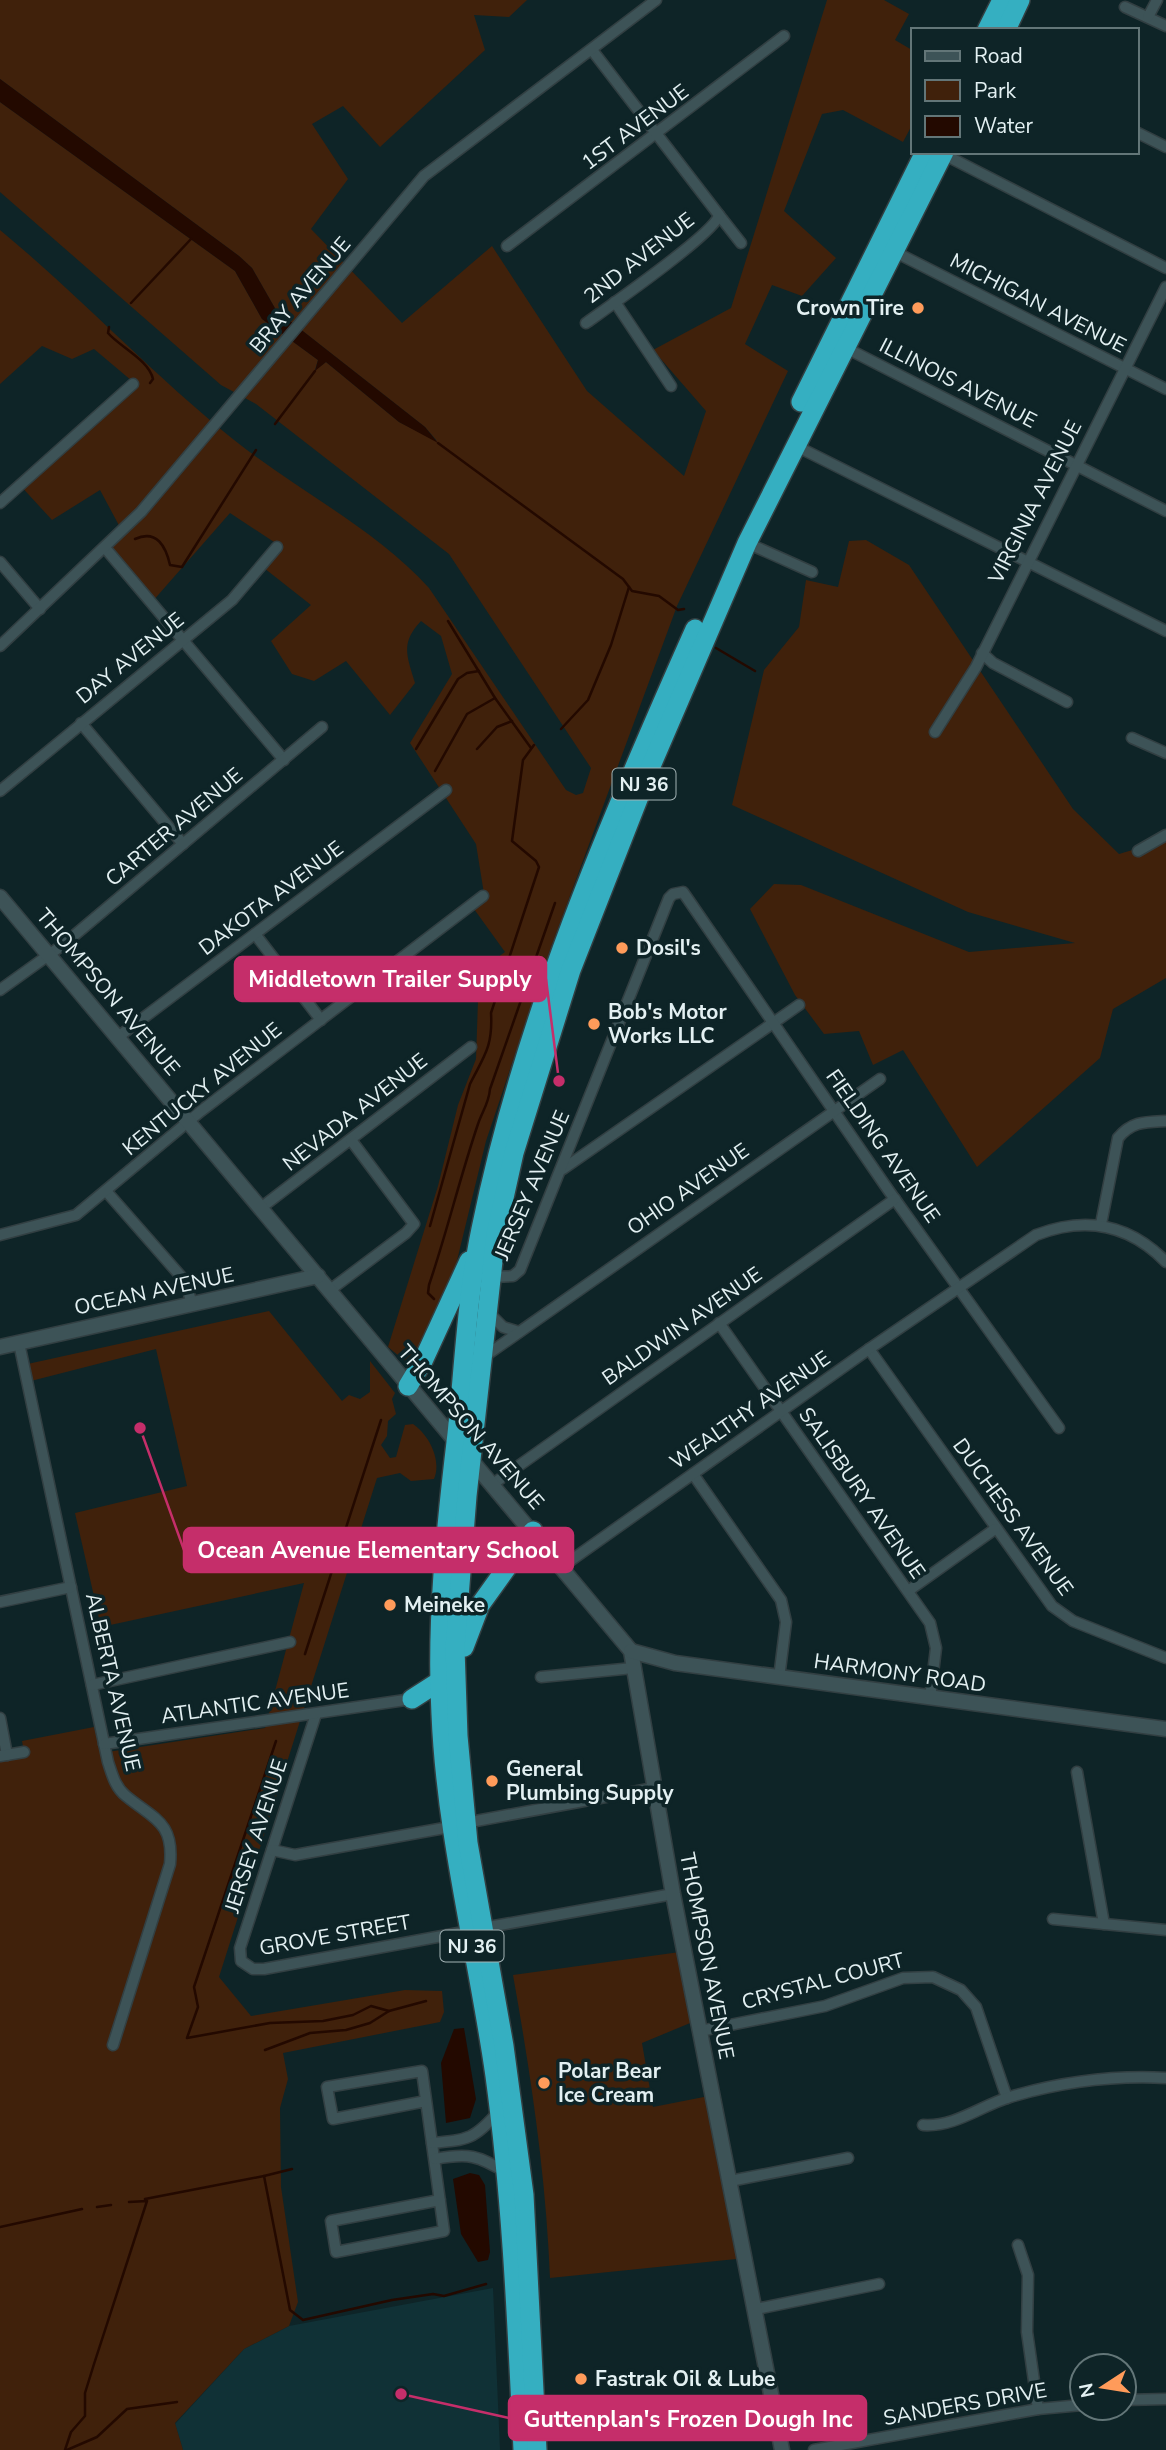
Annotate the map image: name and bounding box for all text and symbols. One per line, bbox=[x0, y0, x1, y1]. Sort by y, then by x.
legend bbox=[911, 28, 1138, 154]
text: Road bbox=[974, 42, 1023, 70]
text: Park bbox=[974, 77, 1016, 105]
street label: 1ST AVENUE bbox=[576, 78, 694, 176]
text: Water bbox=[974, 112, 1033, 140]
street label: 2ND AVENUE bbox=[578, 206, 700, 310]
street label: BRAY AVENUE bbox=[243, 231, 357, 359]
street label: MICHIGAN AVENUE bbox=[945, 246, 1131, 360]
place label: Crown Tire bbox=[796, 294, 904, 322]
marker: Crown Tire bbox=[910, 300, 926, 316]
street label: ILLINOIS AVENUE bbox=[875, 331, 1041, 435]
street label: VIRGINIA AVENUE bbox=[981, 415, 1088, 589]
street label: DAY AVENUE bbox=[70, 606, 190, 710]
street label: CARTER AVENUE bbox=[100, 761, 248, 893]
road number: NJ 36 bbox=[612, 768, 676, 800]
street label: DAKOTA AVENUE bbox=[193, 834, 349, 962]
street label: THOMPSON AVENUE bbox=[30, 903, 186, 1081]
place label: Dosil's bbox=[636, 934, 701, 962]
marker: Dosil's bbox=[614, 940, 630, 956]
callout: Middletown Trailer Supply bbox=[235, 957, 546, 1001]
text: Middletown Trailer Supply bbox=[248, 964, 533, 995]
place label: Bob's Motor Works LLC bbox=[608, 998, 727, 1050]
street label: KENTUCKY AVENUE bbox=[117, 1016, 287, 1162]
marker: Bob's Motor Works LLC bbox=[586, 1016, 602, 1032]
street label: NEVADA AVENUE bbox=[277, 1047, 433, 1177]
street label: FIELDING AVENUE bbox=[819, 1064, 947, 1228]
street label: JERSEY AVENUE bbox=[487, 1106, 576, 1265]
street label: OHIO AVENUE bbox=[621, 1137, 755, 1241]
street label: OCEAN AVENUE bbox=[72, 1260, 236, 1322]
street label: BALDWIN AVENUE bbox=[596, 1260, 768, 1392]
street label: THOMPSON AVENUE bbox=[392, 1339, 550, 1515]
street label: WEALTHY AVENUE bbox=[664, 1344, 836, 1476]
street label: SALISBURY AVENUE bbox=[792, 1402, 932, 1584]
street label: DUCHESS AVENUE bbox=[946, 1433, 1080, 1601]
callout: Ocean Avenue Elementary School bbox=[184, 1528, 573, 1572]
text: Ocean Avenue Elementary School bbox=[197, 1535, 559, 1566]
street label: ALBERTA AVENUE bbox=[79, 1590, 147, 1774]
place label: Meineke bbox=[404, 1591, 485, 1619]
marker: Meineke bbox=[382, 1597, 398, 1613]
street label: HARMONY ROAD bbox=[812, 1647, 988, 1699]
street label: ATLANTIC AVENUE bbox=[159, 1676, 351, 1730]
place label: General Plumbing Supply bbox=[506, 1755, 675, 1807]
street label: JERSEY AVENUE bbox=[218, 1756, 294, 1917]
marker: General Plumbing Supply bbox=[484, 1773, 500, 1789]
street label: THOMPSON AVENUE bbox=[673, 1850, 741, 2062]
street label: GROVE STREET bbox=[257, 1908, 413, 1962]
road number: NJ 36 bbox=[440, 1930, 504, 1962]
street label: CRYSTAL COURT bbox=[739, 1946, 908, 2016]
place label: Polar Bear Ice Cream bbox=[558, 2057, 662, 2109]
marker: Polar Bear Ice Cream bbox=[536, 2075, 552, 2091]
north arrow bbox=[1068, 2352, 1138, 2422]
place label: Fastrak Oil & Lube bbox=[595, 2365, 775, 2393]
marker: Fastrak Oil & Lube bbox=[573, 2371, 589, 2387]
street label: SANDERS DRIVE bbox=[881, 2376, 1049, 2432]
text: N bbox=[1073, 2381, 1102, 2400]
callout: Guttenplan's Frozen Dough Inc bbox=[509, 2396, 866, 2440]
text: Guttenplan's Frozen Dough Inc bbox=[523, 2404, 853, 2435]

